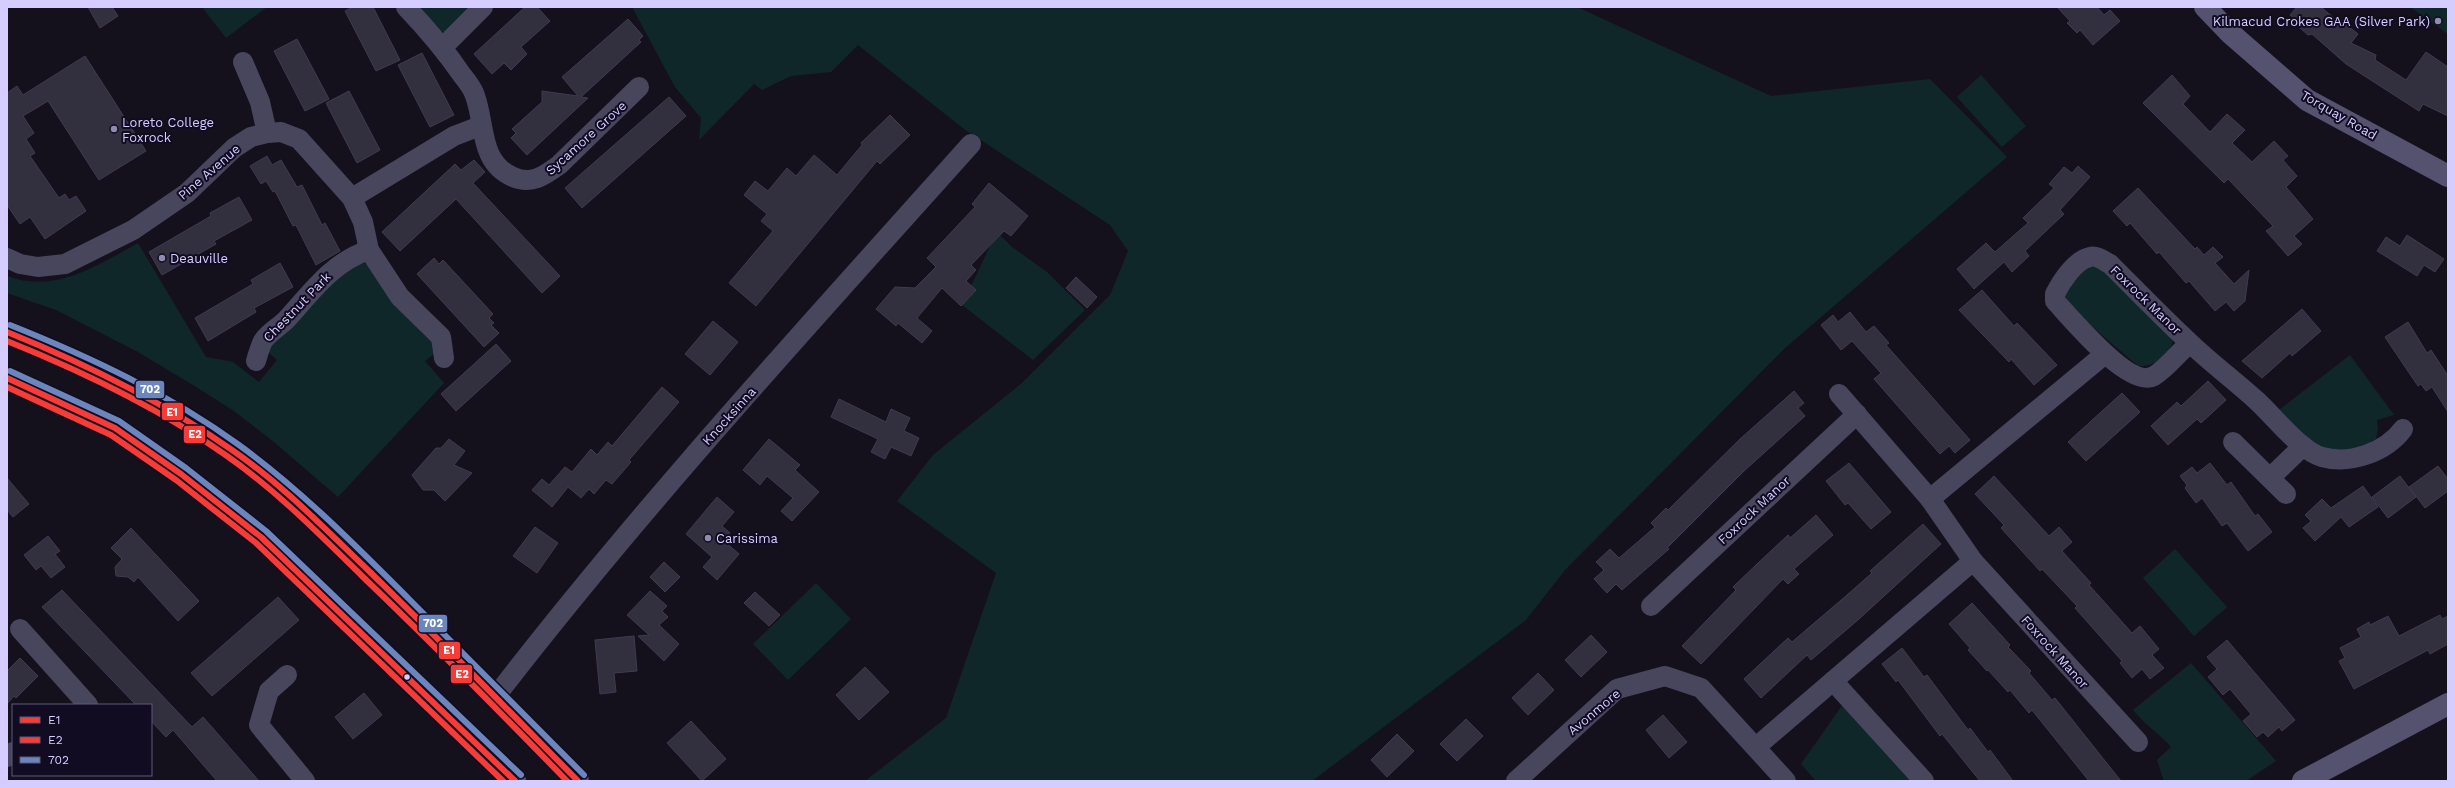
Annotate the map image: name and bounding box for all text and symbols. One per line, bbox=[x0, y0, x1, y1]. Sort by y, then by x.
place label: Kilmacud Crokes GAA (Silver Park) bbox=[2213, 14, 2430, 29]
marker: Kilmacud Crokes GAA (Silver Park) bbox=[2433, 16, 2443, 26]
street label: Torquay Road bbox=[2298, 87, 2380, 143]
street label: Sycamore Grove bbox=[543, 98, 629, 178]
place label: Loreto College Foxrock bbox=[122, 115, 214, 145]
marker: Loreto College Foxrock bbox=[109, 124, 119, 134]
street label: Pine Avenue bbox=[175, 141, 243, 203]
place label: Deauville bbox=[170, 251, 228, 266]
marker: Deauville bbox=[157, 253, 167, 263]
street label: Foxrock Manor bbox=[2107, 262, 2185, 338]
street label: Chestnut Park bbox=[260, 269, 334, 345]
line badge: 702 bbox=[135, 380, 165, 399]
text: 702 bbox=[140, 383, 160, 396]
street label: Knocksinna bbox=[699, 384, 759, 448]
line badge: E1 bbox=[161, 402, 184, 421]
text: E1 bbox=[166, 406, 178, 419]
line badge: E2 bbox=[183, 425, 206, 444]
text: E2 bbox=[188, 428, 202, 441]
street label: Foxrock Manor bbox=[1715, 473, 1793, 547]
place label: Carissima bbox=[716, 531, 779, 546]
marker: Carissima bbox=[703, 533, 713, 543]
street label: Foxrock Manor bbox=[2018, 612, 2092, 692]
line badge: 702 bbox=[418, 614, 448, 633]
text: 702 bbox=[423, 617, 443, 630]
line badge: E1 bbox=[438, 641, 461, 660]
text: E1 bbox=[443, 644, 455, 657]
line badge: E2 bbox=[450, 664, 473, 684]
text: E2 bbox=[455, 668, 469, 681]
unlabelled marker bbox=[402, 672, 412, 682]
street label: Avonmore bbox=[1565, 686, 1623, 738]
legend bbox=[12, 704, 152, 776]
text: E1 bbox=[48, 713, 60, 727]
text: E2 bbox=[48, 733, 63, 747]
text: 702 bbox=[48, 753, 69, 767]

